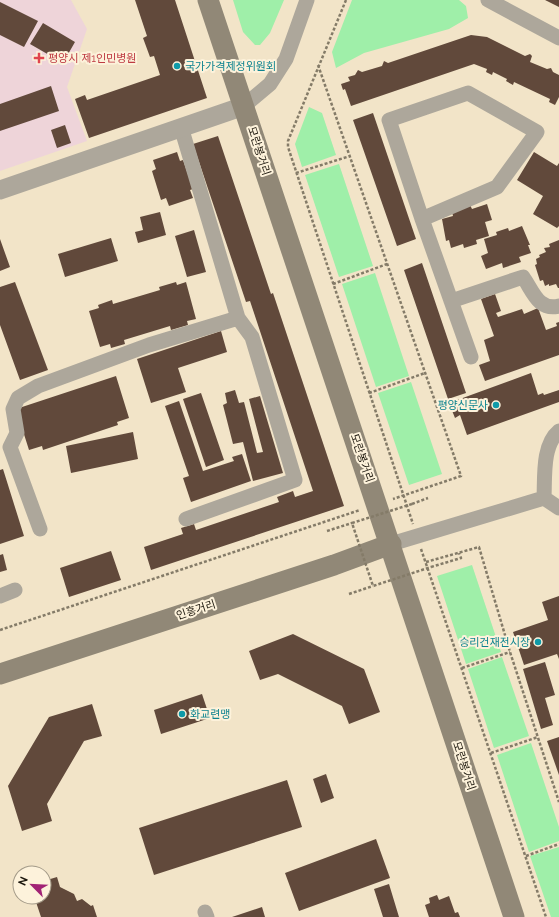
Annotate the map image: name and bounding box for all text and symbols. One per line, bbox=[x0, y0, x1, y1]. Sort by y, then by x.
marker: 평양시 제1인민병원 bbox=[33, 52, 45, 64]
place label: 평양시 제1인민병원 bbox=[48, 52, 136, 65]
place label: 국가가격제정위원회 bbox=[185, 60, 276, 73]
marker: 국가가격제정위원회 bbox=[172, 61, 182, 71]
street label: 모란봉거리 bbox=[245, 125, 273, 177]
place label: 평양신문사 bbox=[437, 399, 488, 412]
marker: 평양신문사 bbox=[491, 400, 501, 410]
street label: 모란봉거리 bbox=[348, 432, 376, 484]
street label: 인흥거리 bbox=[175, 598, 217, 622]
place label: 승리건재전시장 bbox=[459, 636, 530, 649]
marker: 승리건재전시장 bbox=[533, 637, 543, 647]
place label: 화교련맹 bbox=[190, 708, 230, 721]
marker: 화교련맹 bbox=[177, 709, 187, 719]
street label: 모란봉거리 bbox=[450, 740, 478, 792]
north arrow bbox=[12, 865, 52, 905]
text: N bbox=[16, 875, 31, 888]

